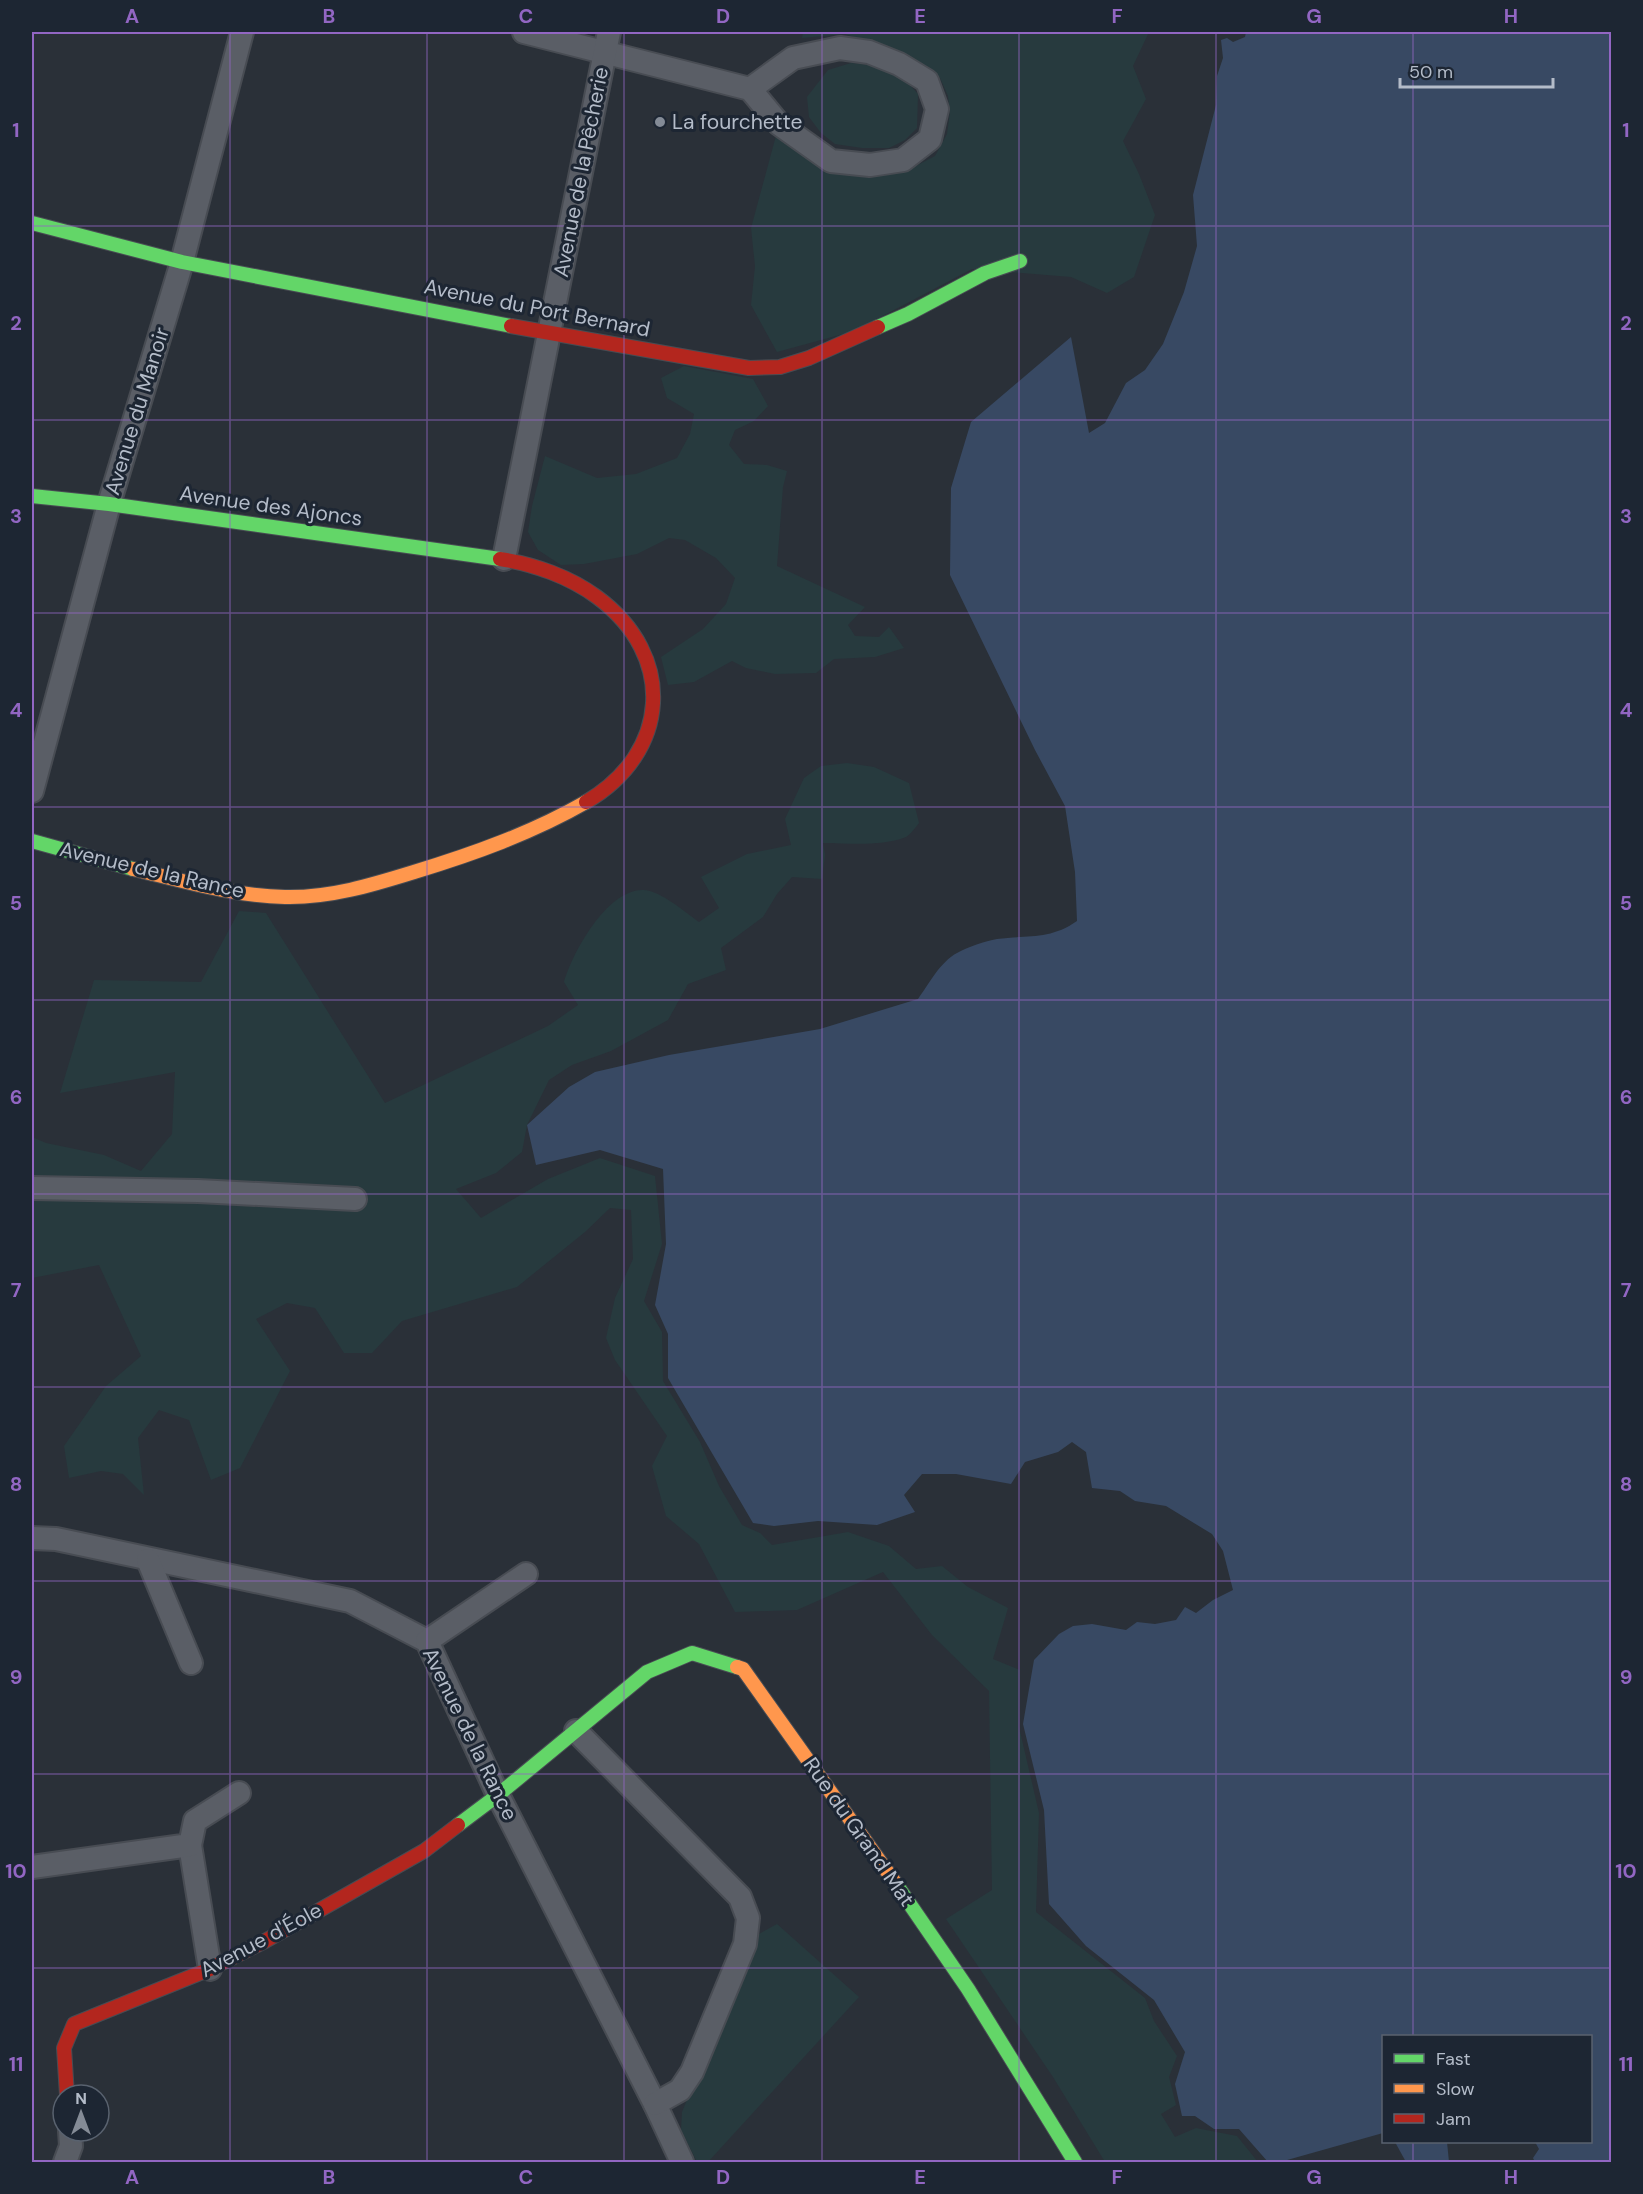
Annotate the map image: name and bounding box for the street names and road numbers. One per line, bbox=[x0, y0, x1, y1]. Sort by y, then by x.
street label: Avenue de la Pêcherie bbox=[547, 64, 615, 279]
street label: Avenue du Port Bernard bbox=[422, 272, 652, 344]
street label: Avenue du Manoir bbox=[98, 323, 176, 498]
street label: Avenue des Ajoncs bbox=[178, 479, 364, 533]
street label: Avenue de la Rance bbox=[57, 835, 247, 905]
street label: Avenue de la Rance bbox=[416, 1643, 524, 1825]
street label: Rue du Grand Mat bbox=[797, 1752, 921, 1912]
street label: Avenue d'Éole bbox=[195, 1896, 327, 1984]

